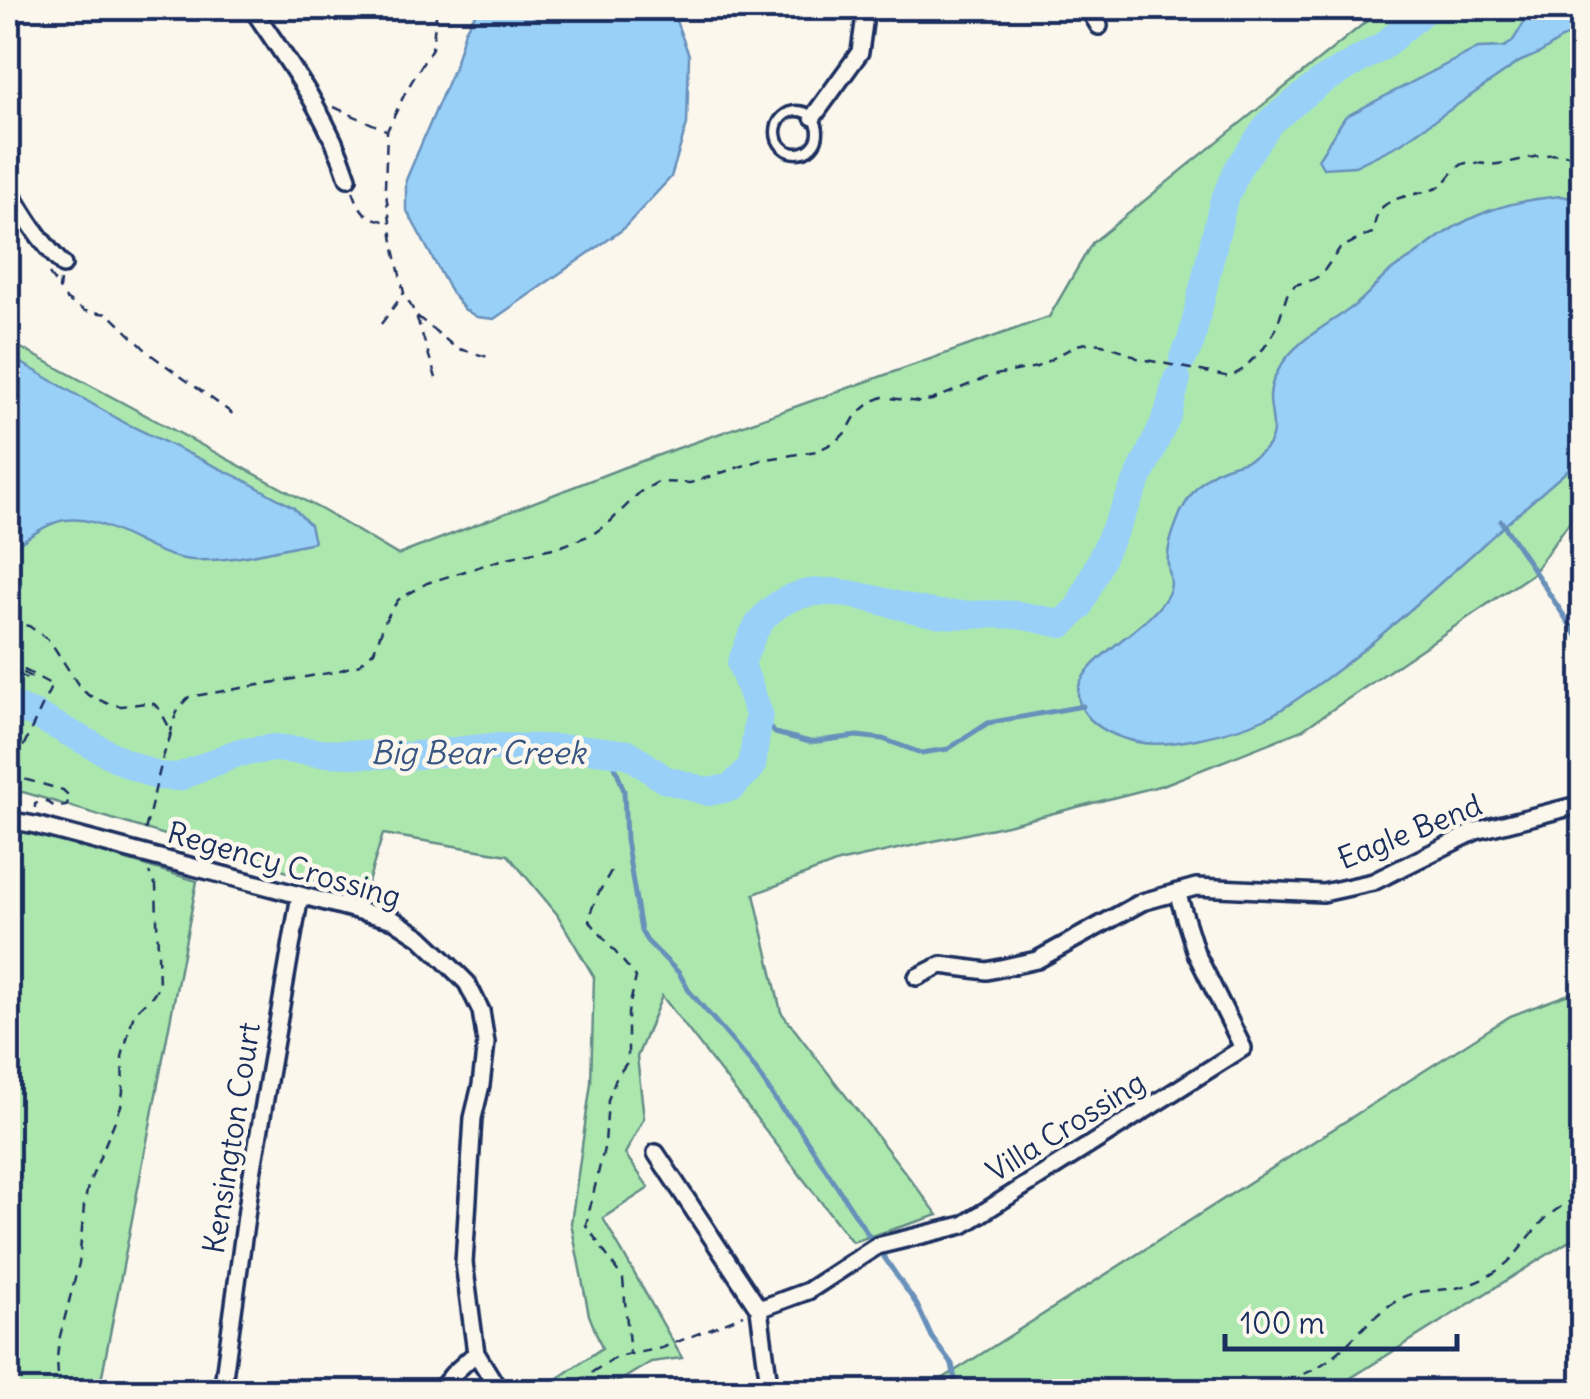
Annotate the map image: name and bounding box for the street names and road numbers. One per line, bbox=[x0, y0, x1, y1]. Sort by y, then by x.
street label: Eagle Bend bbox=[1332, 785, 1487, 877]
street label: Regency Crossing bbox=[163, 813, 405, 915]
street label: Kensington Court bbox=[194, 1020, 268, 1256]
street label: Villa Crossing bbox=[979, 1062, 1152, 1190]

